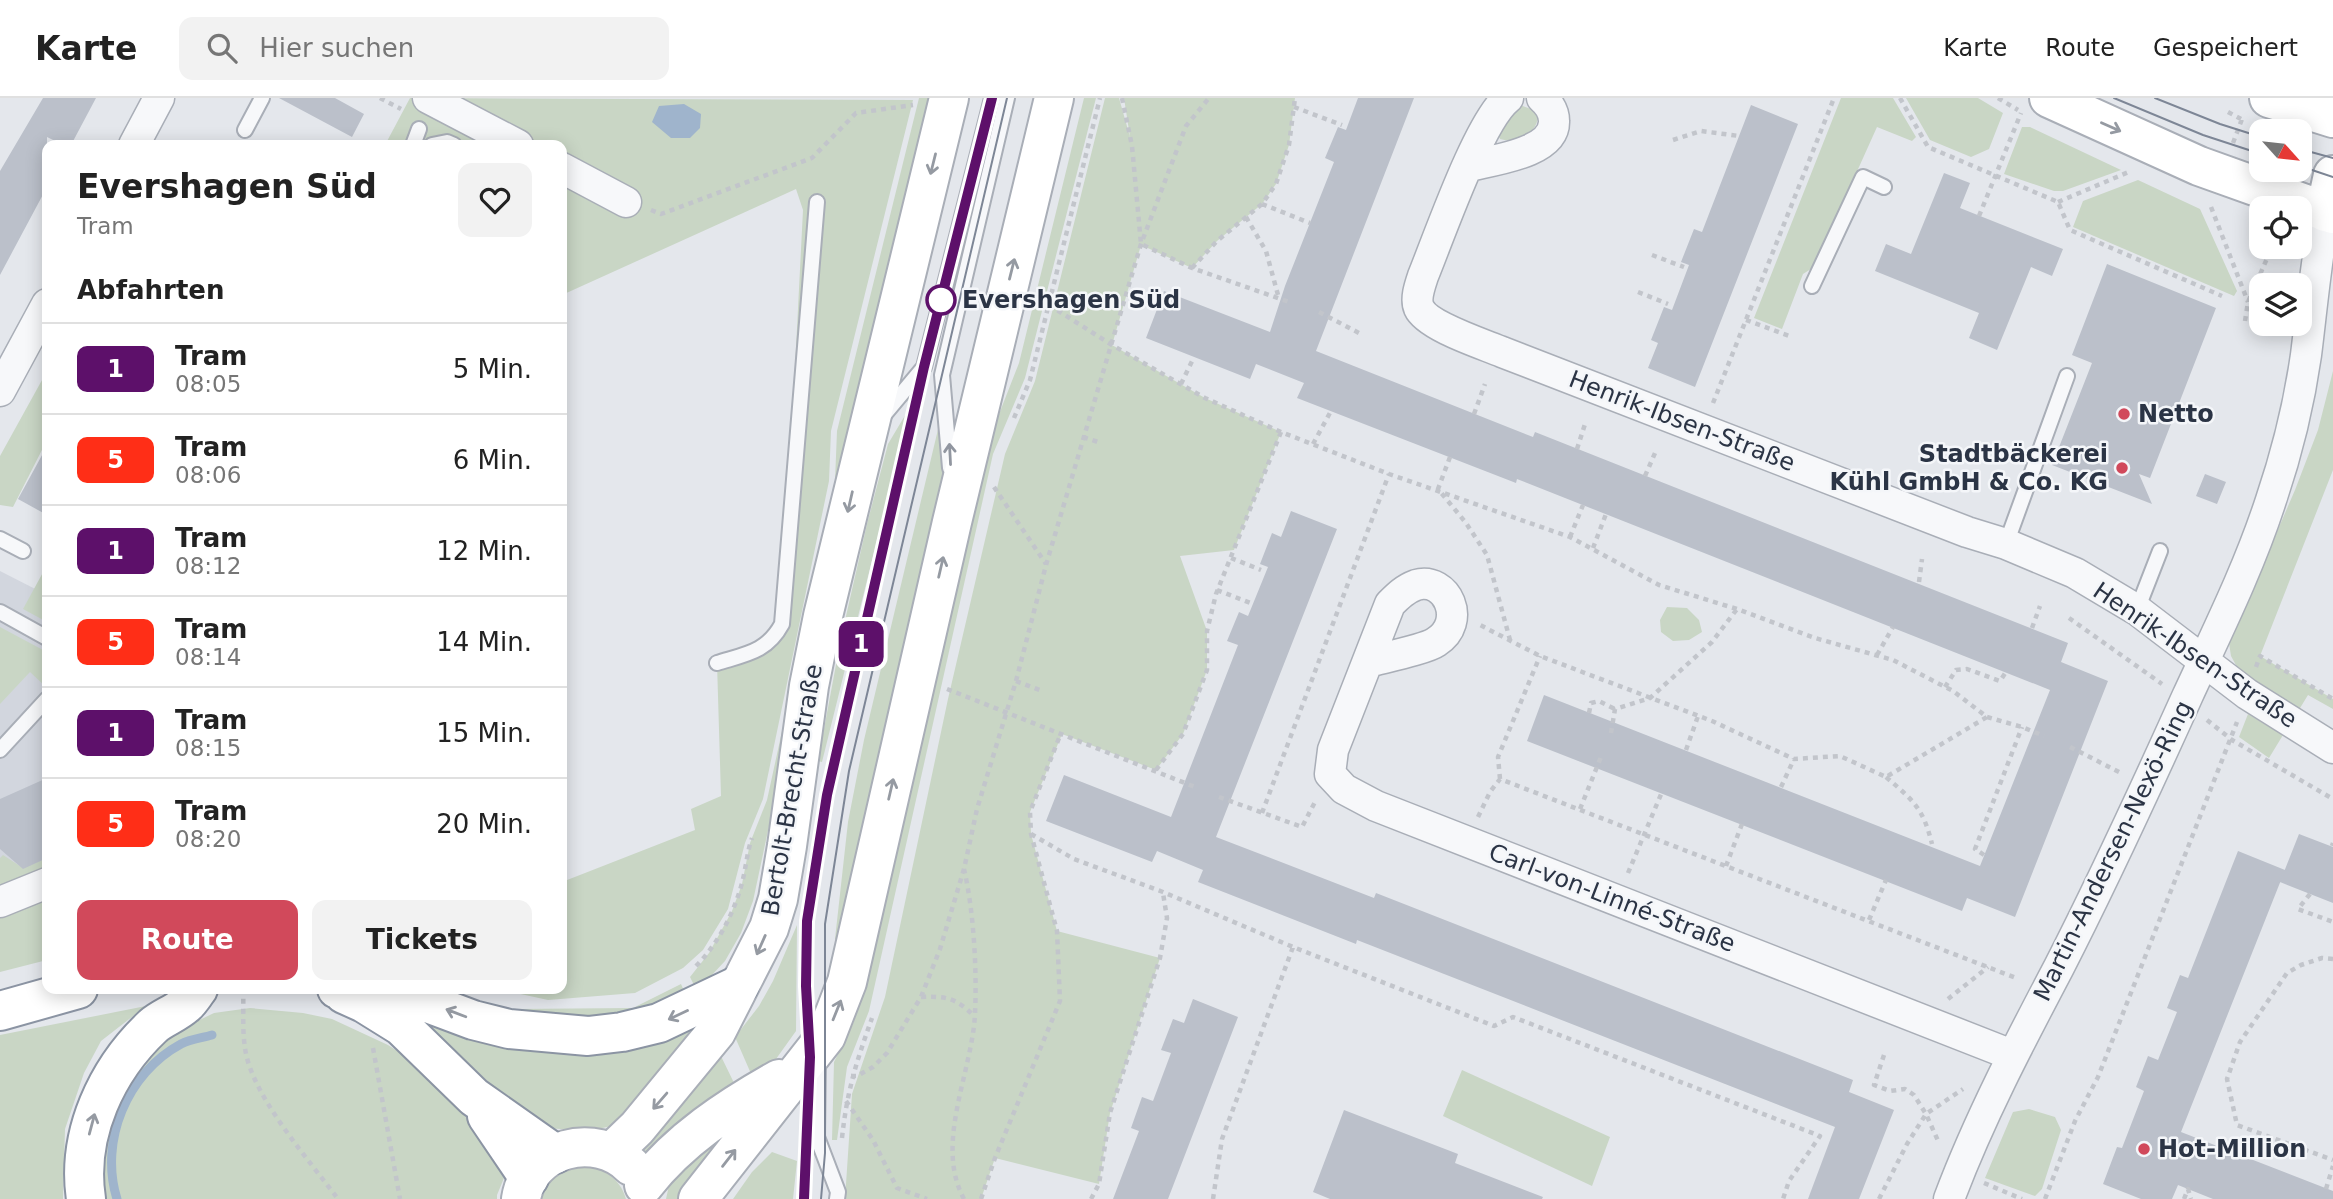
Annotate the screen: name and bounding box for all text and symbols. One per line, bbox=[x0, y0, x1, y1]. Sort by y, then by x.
search box bbox=[179, 17, 669, 80]
text: Karte bbox=[35, 29, 137, 68]
icon: search bbox=[203, 29, 241, 67]
text: Hier suchen bbox=[259, 33, 414, 63]
text: Karte bbox=[1943, 34, 2007, 62]
text: Route bbox=[2045, 34, 2115, 62]
text: Gespeichert bbox=[2153, 34, 2298, 62]
north arrow bbox=[2249, 119, 2312, 182]
map controls bbox=[2249, 119, 2312, 336]
one-way arrow bbox=[2100, 120, 2121, 134]
one-way arrow bbox=[926, 152, 939, 175]
button: heart bbox=[458, 163, 532, 237]
text: Evershagen Süd bbox=[77, 167, 377, 206]
button: locate bbox=[2249, 196, 2312, 259]
text: Tram bbox=[77, 213, 134, 239]
one-way arrow bbox=[1006, 259, 1019, 281]
button: layers bbox=[2249, 273, 2312, 336]
text: Abfahrten bbox=[77, 275, 225, 305]
marker: Evershagen Süd bbox=[926, 285, 956, 315]
place label: Evershagen Süd bbox=[962, 286, 1180, 314]
text: Tram bbox=[175, 341, 247, 371]
text: 5 Min. bbox=[453, 354, 532, 384]
text: 1 bbox=[107, 355, 124, 383]
street label: Henrik-Ibsen-Straße bbox=[1565, 365, 1799, 477]
text: 08:05 bbox=[175, 371, 241, 397]
place label: Netto bbox=[2138, 400, 2214, 428]
marker: Netto bbox=[2116, 406, 2132, 422]
text: Tram bbox=[175, 432, 247, 462]
place label: Stadtbäckerei Kühl GmbH & Co. KG bbox=[1830, 440, 2108, 496]
one-way arrow bbox=[943, 442, 956, 465]
text: 6 Min. bbox=[453, 445, 532, 475]
text: 5 bbox=[107, 446, 124, 474]
marker: Stadtbäckerei Kühl GmbH & Co. KG bbox=[2114, 460, 2130, 476]
text: 08:06 bbox=[175, 462, 241, 488]
one-way arrow bbox=[843, 490, 856, 513]
text: Tram bbox=[175, 523, 247, 553]
text: 12 Min. bbox=[436, 536, 532, 566]
text: 1 bbox=[107, 537, 124, 565]
text: 08:12 bbox=[175, 553, 241, 579]
one-way arrow bbox=[935, 556, 949, 579]
street label: Henrik-Ibsen-Straße bbox=[2088, 576, 2302, 734]
text: Tram bbox=[175, 614, 247, 644]
line badge: 1 bbox=[838, 621, 884, 667]
text: 14 Min. bbox=[436, 627, 532, 657]
text: 5 bbox=[107, 628, 124, 656]
text: 1 bbox=[853, 630, 869, 658]
text: 08:14 bbox=[175, 644, 241, 670]
street label: Bertolt-Brecht-Straße bbox=[756, 662, 828, 918]
street label: Martin-Andersen-Nexö-Ring bbox=[2028, 696, 2198, 1006]
text: Tram bbox=[175, 705, 247, 735]
text: 15 Min. bbox=[436, 718, 532, 748]
text: 1 bbox=[107, 719, 124, 747]
text: 08:15 bbox=[175, 735, 241, 761]
one-way arrow bbox=[885, 778, 898, 801]
text: Tram bbox=[175, 796, 247, 826]
text: 20 Min. bbox=[436, 809, 532, 839]
text: 5 bbox=[107, 810, 124, 838]
text: 08:20 bbox=[175, 826, 241, 852]
street label: Carl-von-Linné-Straße bbox=[1485, 838, 1739, 958]
button: Route bbox=[77, 900, 298, 980]
button: Tickets bbox=[312, 900, 532, 980]
one-way arrow bbox=[754, 933, 767, 955]
one-way arrow bbox=[832, 1000, 845, 1021]
one-way arrow bbox=[445, 1006, 467, 1019]
one-way arrow bbox=[667, 1009, 689, 1022]
one-way arrow bbox=[652, 1092, 668, 1110]
one-way arrow bbox=[86, 1113, 99, 1135]
place label: Hot-Million bbox=[2158, 1135, 2306, 1163]
marker: Hot-Million bbox=[2136, 1141, 2152, 1157]
one-way arrow bbox=[721, 1149, 736, 1168]

